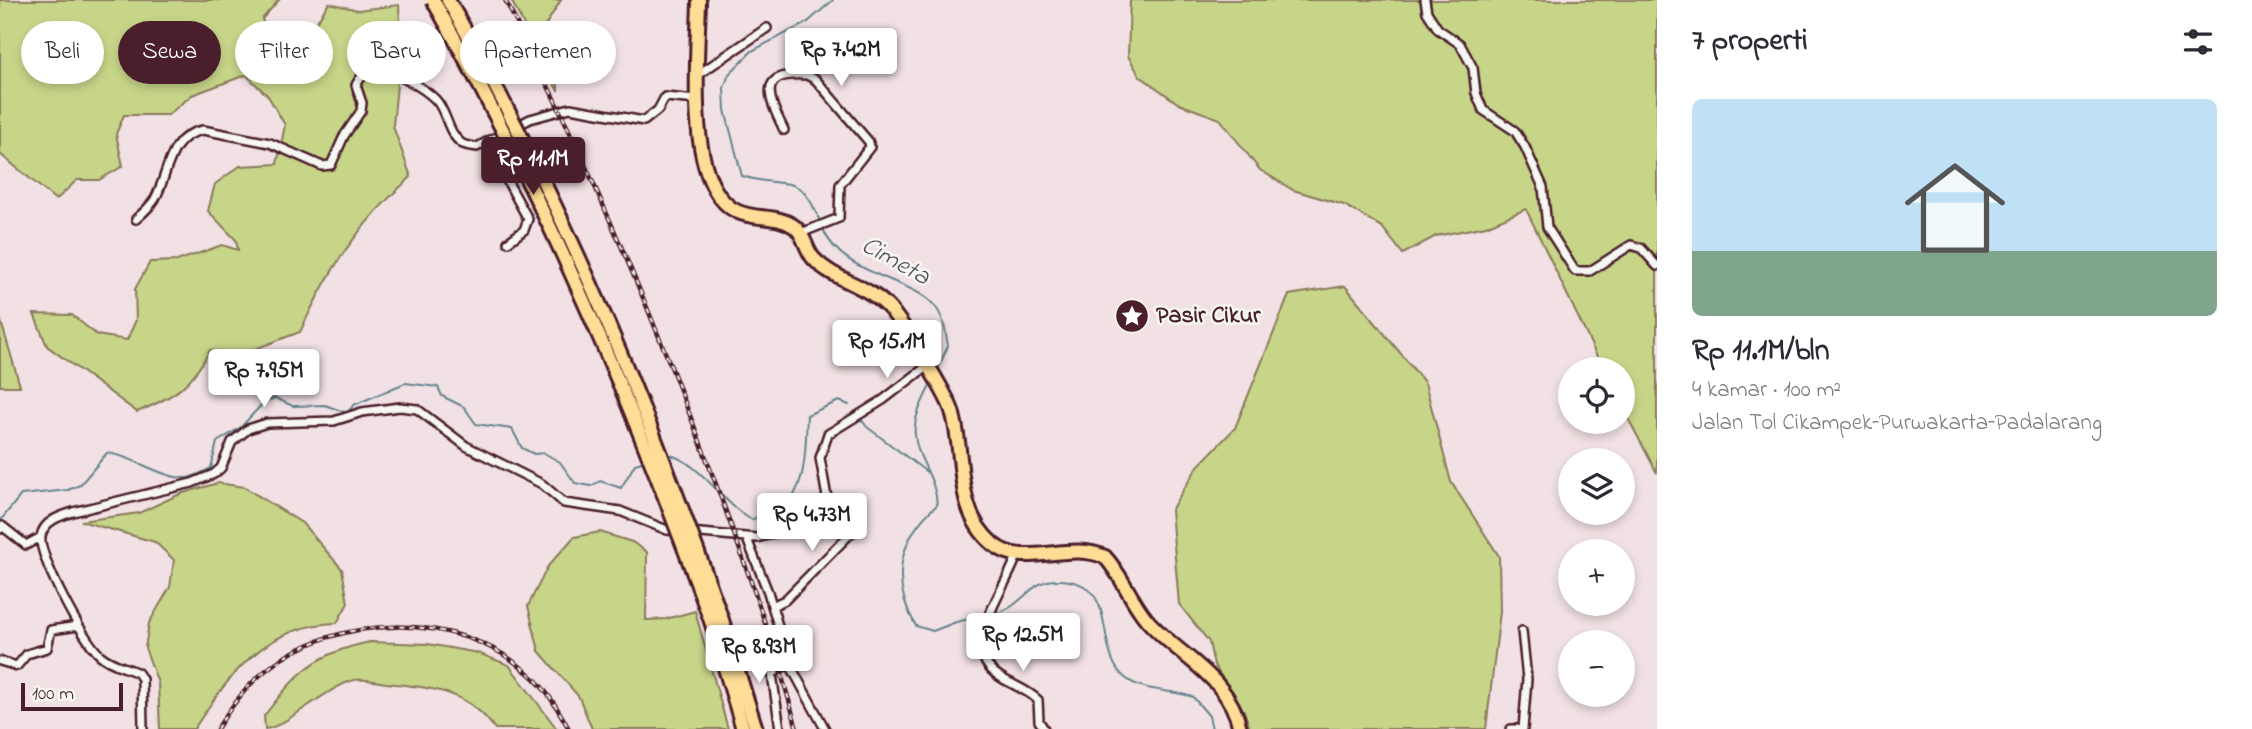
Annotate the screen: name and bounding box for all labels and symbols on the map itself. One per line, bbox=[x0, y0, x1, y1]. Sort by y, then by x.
pin: Rp 7.42M bbox=[769, 28, 913, 88]
pin: Rp 11.1M bbox=[461, 138, 605, 197]
water label: Cimeta bbox=[854, 228, 937, 297]
place icon: Pasir Cikur bbox=[1113, 297, 1151, 335]
place label: Pasir Cikur bbox=[1156, 299, 1261, 334]
pin: Rp 15.1M bbox=[815, 320, 959, 380]
pin: Rp 7.95M bbox=[192, 350, 336, 409]
pin: Rp 4.73M bbox=[740, 494, 884, 553]
pin: Rp 12.5M bbox=[951, 614, 1095, 673]
pin: Rp 8.93M bbox=[687, 626, 831, 685]
scale bar bbox=[21, 680, 122, 712]

